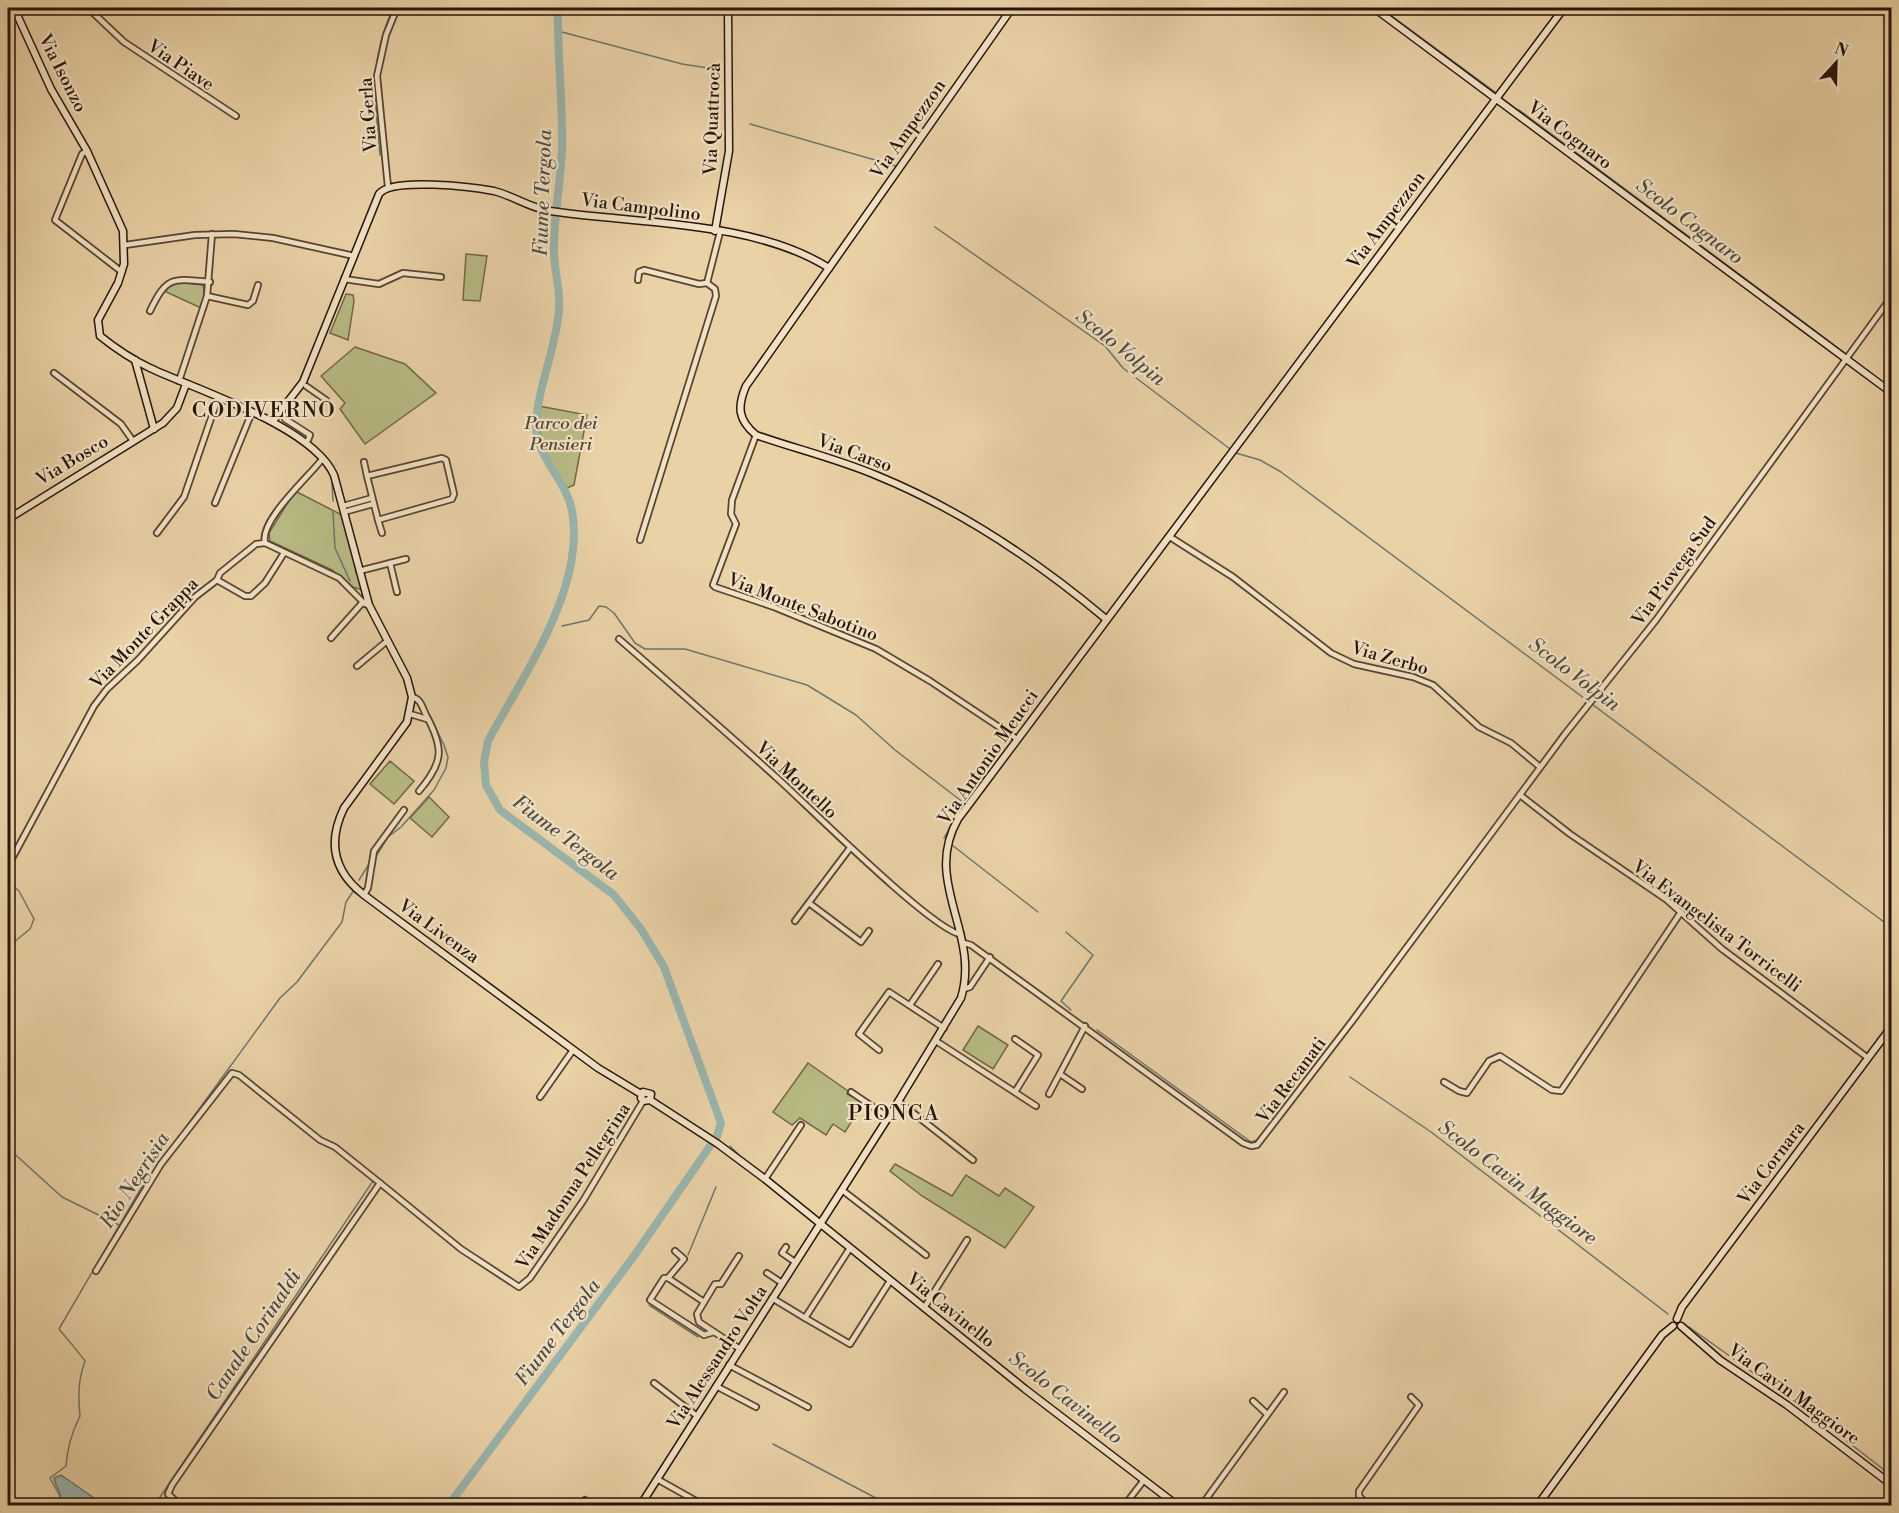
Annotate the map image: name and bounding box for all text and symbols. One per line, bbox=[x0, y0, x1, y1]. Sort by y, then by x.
street label: Via Isonzo bbox=[33, 29, 92, 116]
north arrow bbox=[1806, 33, 1866, 93]
street label: Via Piave bbox=[142, 34, 218, 96]
text: N bbox=[1832, 38, 1851, 62]
street label: Via Quattrocà bbox=[699, 61, 726, 177]
street label: Via Ampezzon bbox=[865, 75, 951, 184]
street label: Via Gerla bbox=[354, 76, 383, 154]
street label: Via Cognaro bbox=[1522, 96, 1617, 175]
water label: Fiume Tergola bbox=[529, 128, 558, 257]
street label: Via Ampezzon bbox=[1342, 167, 1431, 274]
water label: Scolo Cognaro bbox=[1631, 174, 1748, 271]
street label: Via Campolino bbox=[579, 189, 702, 226]
water label: Scolo Volpin bbox=[1070, 304, 1171, 392]
district label: CODIVERNO bbox=[192, 398, 336, 424]
park label: Parco dei Pensieri bbox=[523, 412, 598, 456]
street label: Via Carso bbox=[813, 429, 895, 478]
street label: Via Bosco bbox=[31, 430, 113, 492]
street label: Via Piovega Sud bbox=[1626, 512, 1722, 631]
street label: Via Monte Sabotino bbox=[723, 568, 881, 647]
street label: Via Monte Grappa bbox=[85, 572, 204, 695]
water label: Scolo Volpin bbox=[1523, 633, 1625, 718]
street label: Via Zerbo bbox=[1348, 636, 1431, 680]
street label: Via Antonio Meucci bbox=[933, 685, 1044, 830]
street label: Via Montello bbox=[750, 736, 842, 824]
water label: Fiume Tergola bbox=[507, 790, 624, 887]
street label: Via Evangelista Torricelli bbox=[1627, 855, 1806, 998]
street label: Via Livenza bbox=[393, 894, 484, 969]
street label: Via Recanati bbox=[1251, 1032, 1331, 1129]
street label: Via Madonna Pellegrina bbox=[510, 1098, 636, 1275]
district label: PIONCA bbox=[848, 1101, 940, 1127]
water label: Scolo Cavin Maggiore bbox=[1433, 1115, 1602, 1251]
street label: Via Cornara bbox=[1732, 1117, 1811, 1210]
water label: Rio Negrisia bbox=[94, 1127, 176, 1234]
water label: Canale Corinaldi bbox=[201, 1265, 308, 1406]
street label: Via Cavinello bbox=[901, 1267, 1000, 1353]
water label: Fiume Tergola bbox=[510, 1274, 607, 1391]
street label: Via Alessandro Volta bbox=[662, 1280, 773, 1434]
street label: Via Cavin Maggiore bbox=[1722, 1338, 1864, 1450]
water label: Scolo Cavinello bbox=[1003, 1346, 1127, 1450]

